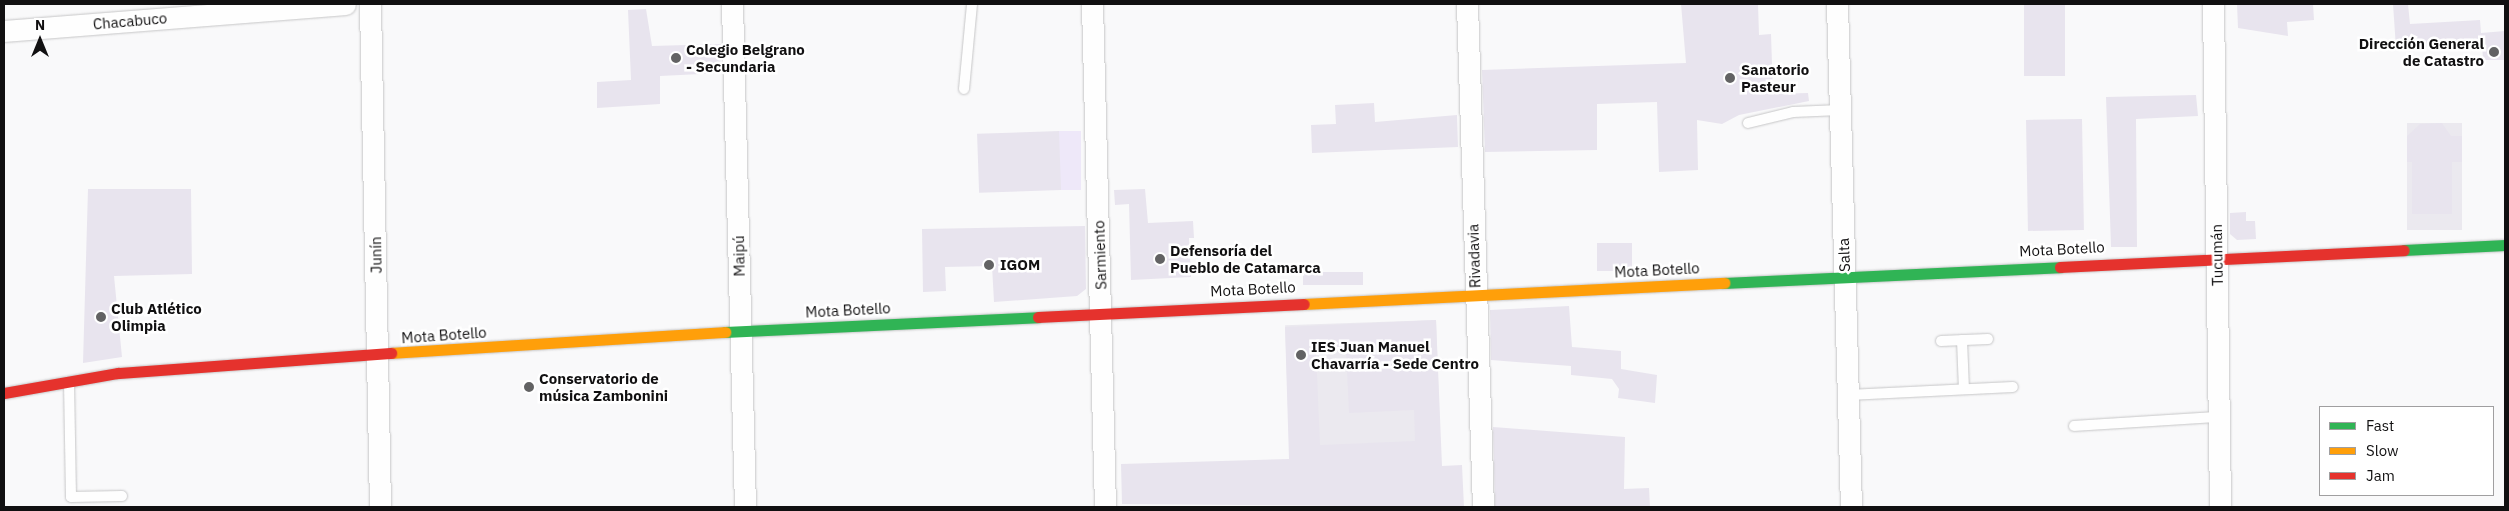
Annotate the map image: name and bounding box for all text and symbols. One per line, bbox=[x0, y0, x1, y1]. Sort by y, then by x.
street label: Chacabuco bbox=[92, 9, 168, 33]
north arrow bbox=[15, 15, 65, 65]
text: N bbox=[35, 16, 45, 34]
place label: Dirección General de Catastro bbox=[2359, 34, 2484, 69]
place label: Colegio Belgrano - Secundaria bbox=[686, 40, 805, 75]
marker: Dirección General de Catastro bbox=[2488, 46, 2500, 58]
marker: Colegio Belgrano - Secundaria bbox=[670, 52, 682, 64]
place label: Sanatorio Pasteur bbox=[1741, 60, 1809, 95]
marker: Sanatorio Pasteur bbox=[1723, 71, 1737, 85]
street label: Sarmiento bbox=[1090, 220, 1110, 290]
street label: Rivadavia bbox=[1464, 224, 1484, 288]
street label: Tucumán bbox=[2207, 224, 2227, 286]
street label: Maipú bbox=[730, 235, 748, 277]
street label: Junín bbox=[367, 236, 385, 274]
street label: Salta bbox=[1834, 238, 1854, 272]
street label: Mota Botello bbox=[2019, 238, 2105, 260]
place label: Defensoría del Pueblo de Catamarca bbox=[1170, 241, 1321, 276]
marker: Defensoría del Pueblo de Catamarca bbox=[1154, 253, 1166, 265]
place label: IGOM bbox=[1000, 256, 1040, 274]
marker: IGOM bbox=[982, 258, 996, 272]
street label: Mota Botello bbox=[1614, 259, 1700, 281]
street label: Mota Botello bbox=[1210, 278, 1296, 300]
place label: Club Atlético Olimpia bbox=[111, 299, 202, 334]
street label: Mota Botello bbox=[805, 299, 891, 321]
marker: Club Atlético Olimpia bbox=[95, 311, 107, 323]
street label: Mota Botello bbox=[401, 323, 487, 347]
place label: IES Juan Manuel Chavarría - Sede Centro bbox=[1311, 337, 1479, 372]
marker: IES Juan Manuel Chavarría - Sede Centro bbox=[1295, 349, 1307, 361]
place label: Conservatorio de música Zambonini bbox=[539, 369, 668, 404]
marker: Conservatorio de música Zambonini bbox=[523, 381, 535, 393]
legend bbox=[2319, 406, 2494, 496]
text: Fast bbox=[2366, 416, 2394, 435]
text: Slow bbox=[2366, 441, 2399, 460]
text: Jam bbox=[2366, 466, 2395, 485]

